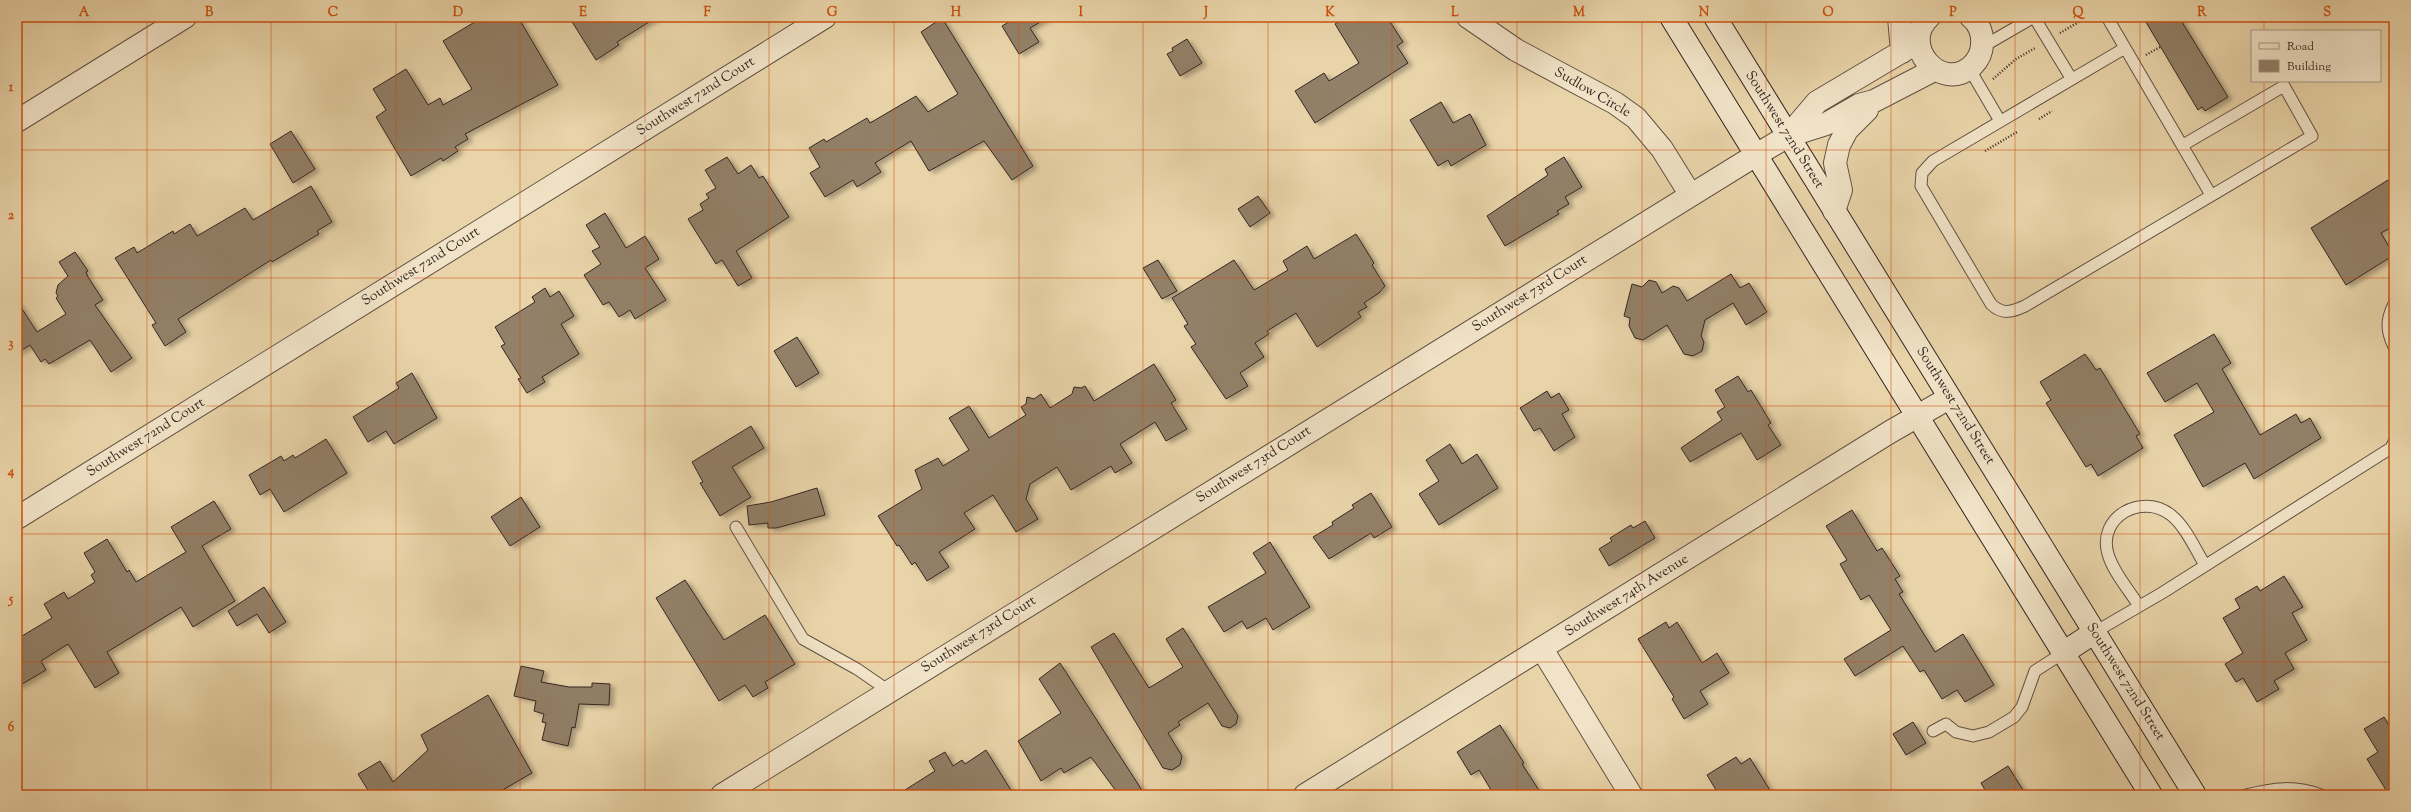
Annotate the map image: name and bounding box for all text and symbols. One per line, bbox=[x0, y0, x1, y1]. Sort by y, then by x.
text: A bbox=[79, 4, 90, 22]
text: B bbox=[205, 4, 214, 22]
text: C bbox=[328, 4, 338, 22]
text: D bbox=[453, 4, 463, 22]
text: E bbox=[579, 4, 587, 22]
text: F bbox=[703, 4, 711, 22]
text: G bbox=[827, 4, 838, 22]
text: H bbox=[951, 4, 962, 22]
text: I bbox=[1079, 4, 1084, 22]
text: J bbox=[1203, 4, 1208, 22]
text: K bbox=[1325, 4, 1335, 22]
text: L bbox=[1451, 4, 1459, 22]
text: M bbox=[1573, 4, 1585, 22]
text: N bbox=[1699, 4, 1710, 22]
text: O bbox=[1822, 4, 1834, 22]
text: P bbox=[1949, 4, 1957, 22]
text: Q bbox=[2073, 4, 2086, 22]
text: R bbox=[2197, 4, 2207, 22]
text: S bbox=[2323, 4, 2331, 22]
legend bbox=[2251, 30, 2381, 82]
text: Road bbox=[2287, 38, 2314, 56]
street label: Southwest 72nd Court bbox=[633, 52, 759, 141]
text: Building bbox=[2287, 58, 2331, 76]
street label: Sudlow Circle bbox=[1550, 63, 1634, 123]
street label: Southwest 72nd Street bbox=[1740, 67, 1828, 193]
text: 1 bbox=[9, 79, 14, 97]
text: 2 bbox=[8, 207, 15, 225]
street label: Southwest 72nd Court bbox=[358, 222, 484, 311]
street label: Southwest 73rd Court bbox=[1469, 250, 1592, 337]
text: 3 bbox=[8, 335, 14, 353]
street label: Southwest 72nd Street bbox=[1911, 343, 1999, 469]
street label: Southwest 72nd Court bbox=[83, 393, 209, 482]
street label: Southwest 73rd Court bbox=[1193, 421, 1316, 508]
text: 4 bbox=[7, 463, 15, 481]
street label: Southwest 74th Avenue bbox=[1561, 550, 1693, 642]
text: 5 bbox=[8, 591, 14, 609]
street label: Southwest 73rd Court bbox=[918, 591, 1041, 678]
street label: Southwest 72nd Street bbox=[2081, 619, 2169, 745]
text: 6 bbox=[8, 719, 15, 737]

